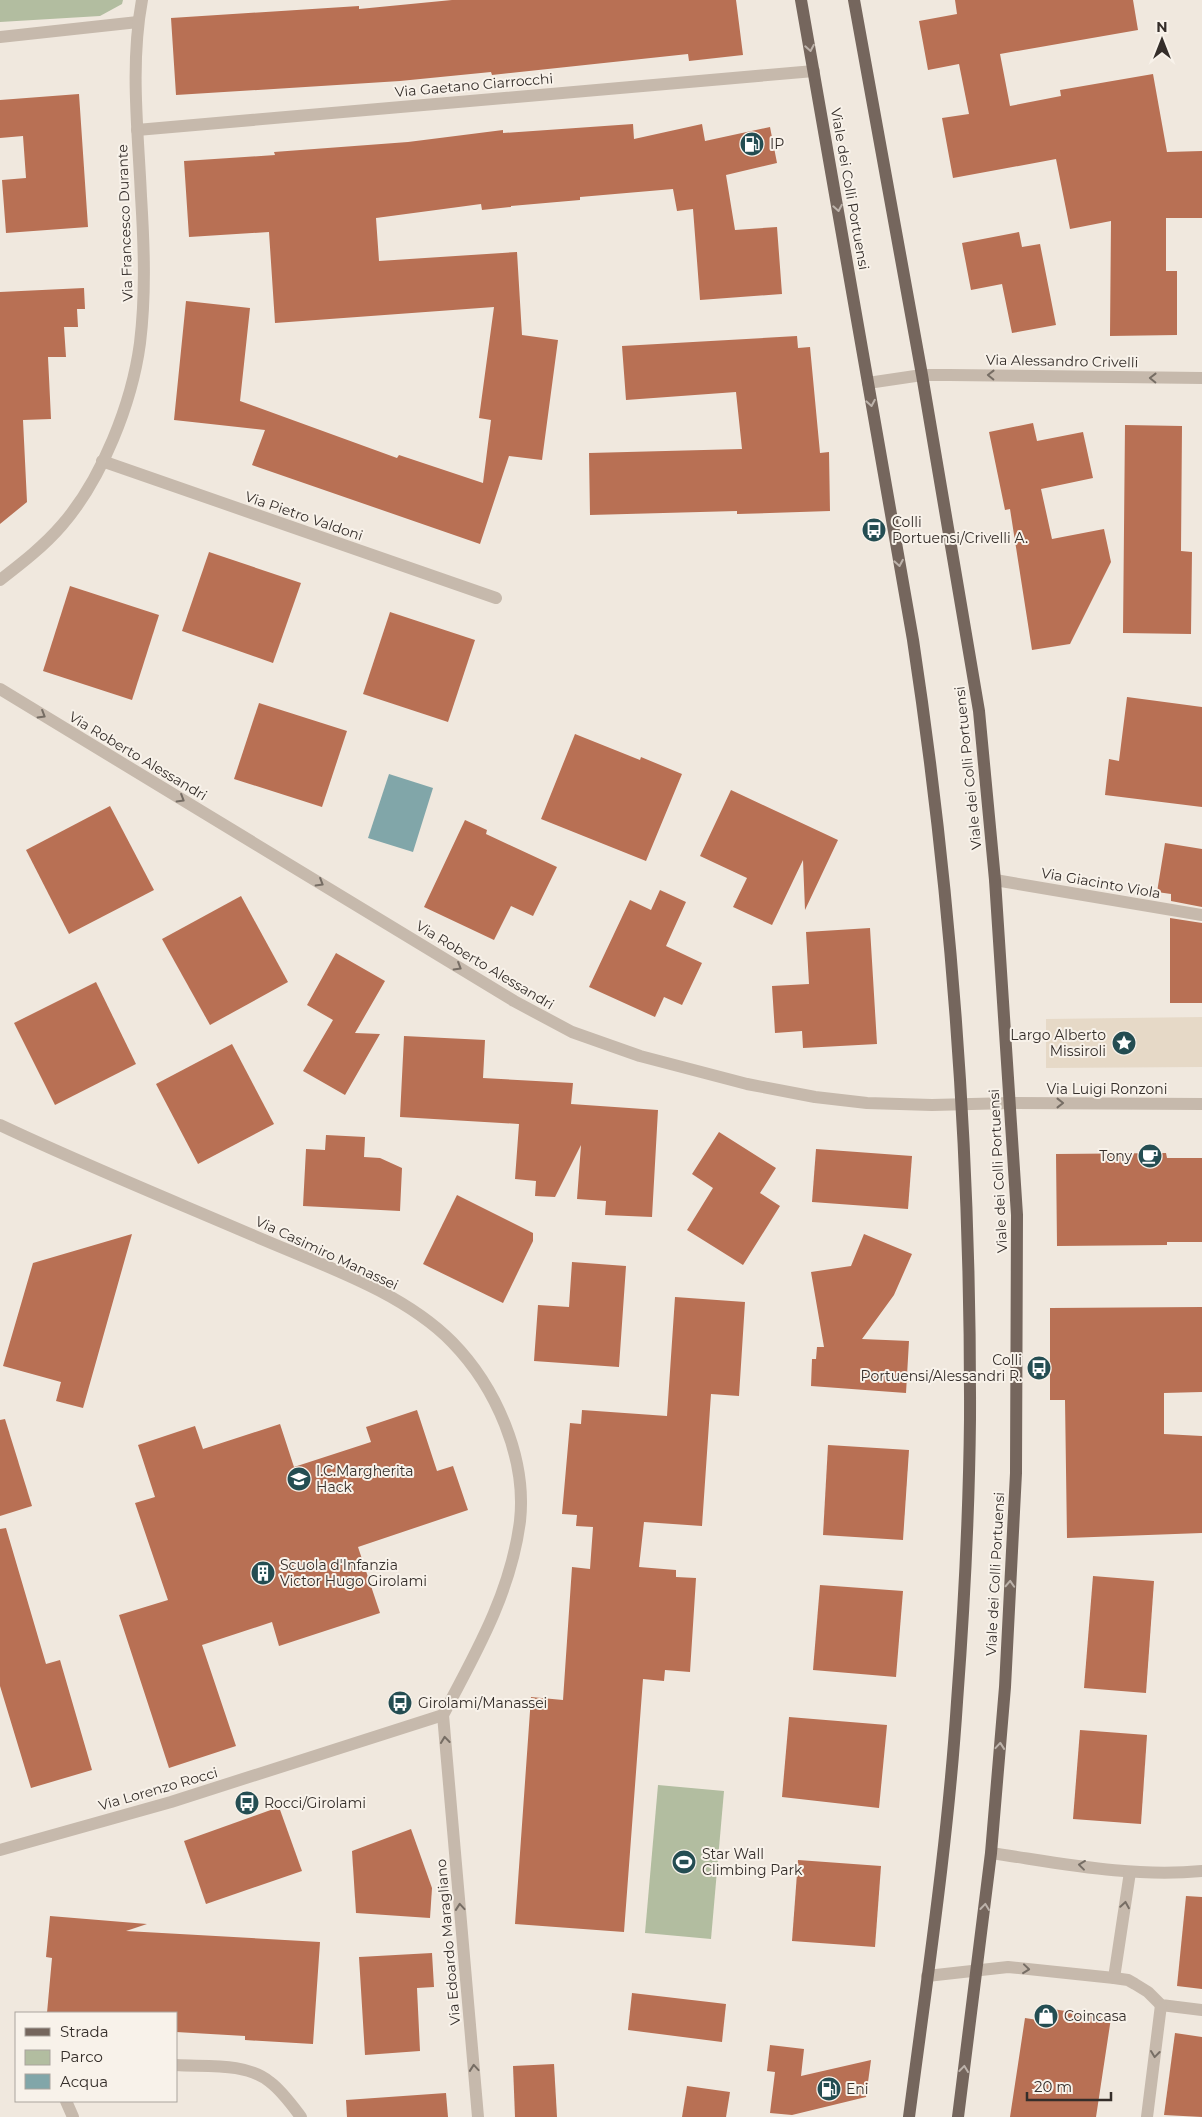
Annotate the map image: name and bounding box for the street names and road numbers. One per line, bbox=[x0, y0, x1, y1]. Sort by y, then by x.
street label: Via Gaetano Ciarrocchi bbox=[394, 69, 554, 101]
street label: Viale dei Colli Portuensi bbox=[827, 107, 873, 271]
street label: Via Francesco Durante bbox=[113, 144, 137, 302]
street label: Via Alessandro Crivelli bbox=[986, 351, 1138, 371]
street label: Via Pietro Valdoni bbox=[243, 487, 365, 545]
street label: Viale dei Colli Portuensi bbox=[950, 685, 986, 851]
street label: Via Roberto Alessandri bbox=[66, 708, 210, 804]
street label: Via Giacinto Viola bbox=[1040, 864, 1162, 902]
street label: Via Roberto Alessandri bbox=[413, 917, 557, 1013]
street label: Via Luigi Ronzoni bbox=[1047, 1080, 1167, 1098]
street label: Viale dei Colli Portuensi bbox=[985, 1089, 1011, 1253]
street label: Via Casimiro Manassei bbox=[253, 1212, 401, 1294]
street label: Viale dei Colli Portuensi bbox=[982, 1492, 1008, 1656]
street label: Via Lorenzo Rocci bbox=[96, 1763, 220, 1815]
street label: Via Edoardo Maragliano bbox=[432, 1858, 464, 2026]

